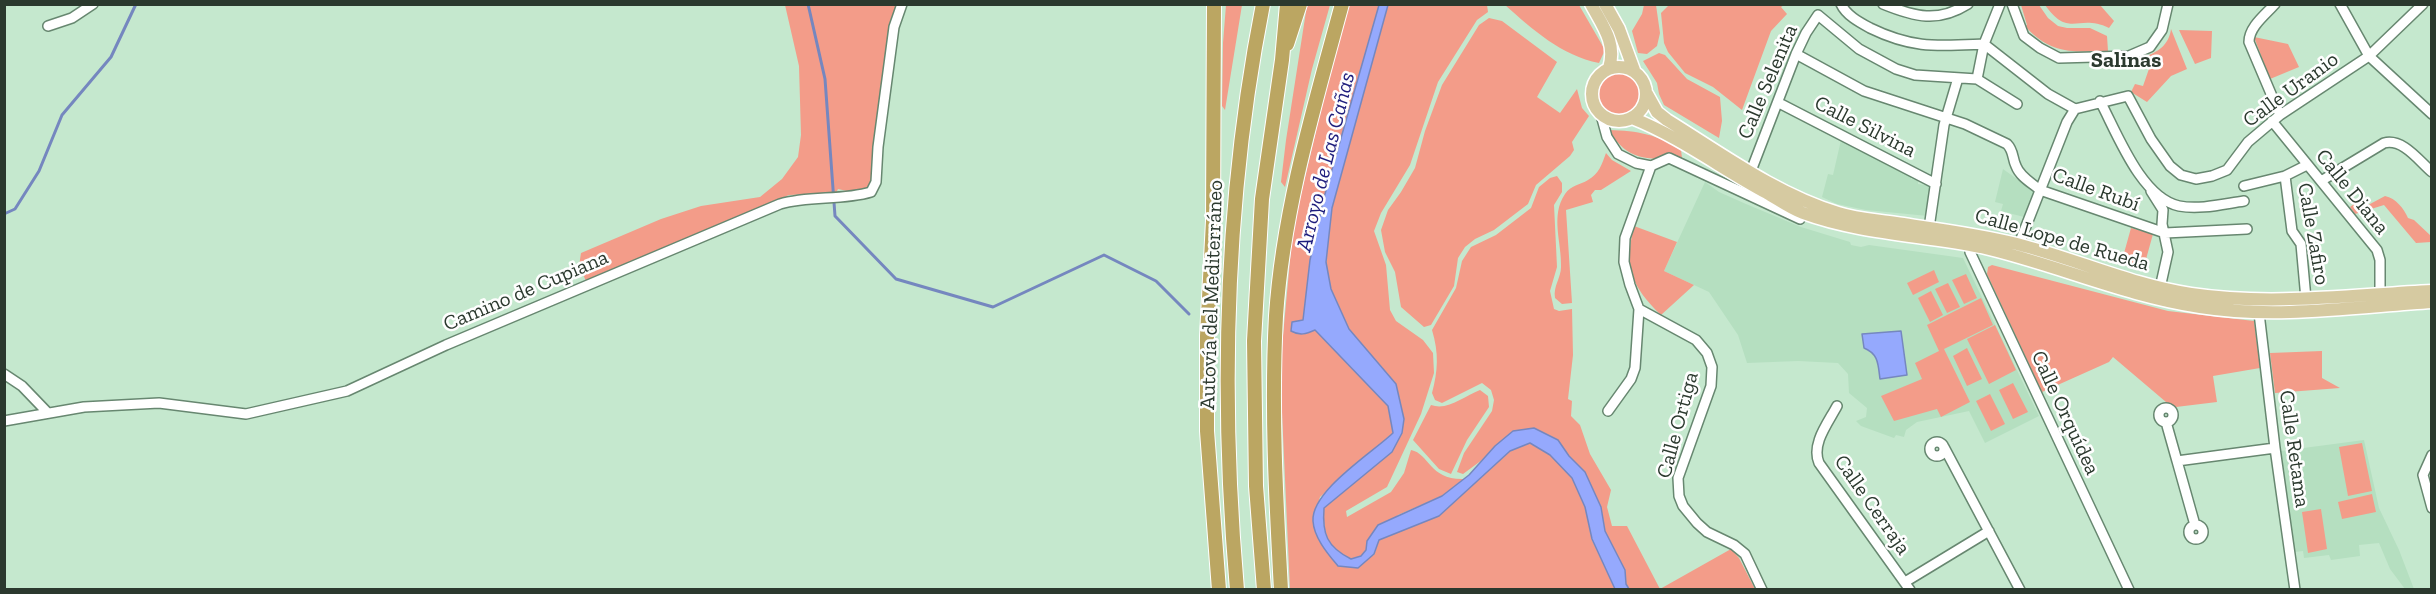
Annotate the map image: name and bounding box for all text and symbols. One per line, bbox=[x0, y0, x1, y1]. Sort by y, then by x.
street label: Calle Selenita bbox=[1733, 21, 1803, 143]
street label: Calle Uranio bbox=[2238, 47, 2344, 133]
district label: Salinas bbox=[2091, 48, 2161, 74]
water label: Arroyo de Las Cañas bbox=[1291, 70, 1361, 254]
street label: Calle Silvina bbox=[1810, 91, 1920, 163]
street label: Calle Diana bbox=[2310, 144, 2394, 240]
street label: Calle Rubí bbox=[2049, 163, 2143, 217]
street label: Autovía del Mediterráneo bbox=[1195, 180, 1229, 410]
street label: Calle Zafiro bbox=[2292, 181, 2334, 287]
street label: Calle Lope de Rueda bbox=[1972, 203, 2152, 277]
street label: Camino de Cupiana bbox=[440, 245, 612, 337]
street label: Calle Orquídea bbox=[2025, 347, 2105, 479]
street label: Calle Ortiga bbox=[1652, 369, 1704, 481]
street label: Calle Retama bbox=[2273, 389, 2315, 509]
street label: Calle Cerraja bbox=[1828, 450, 1916, 560]

